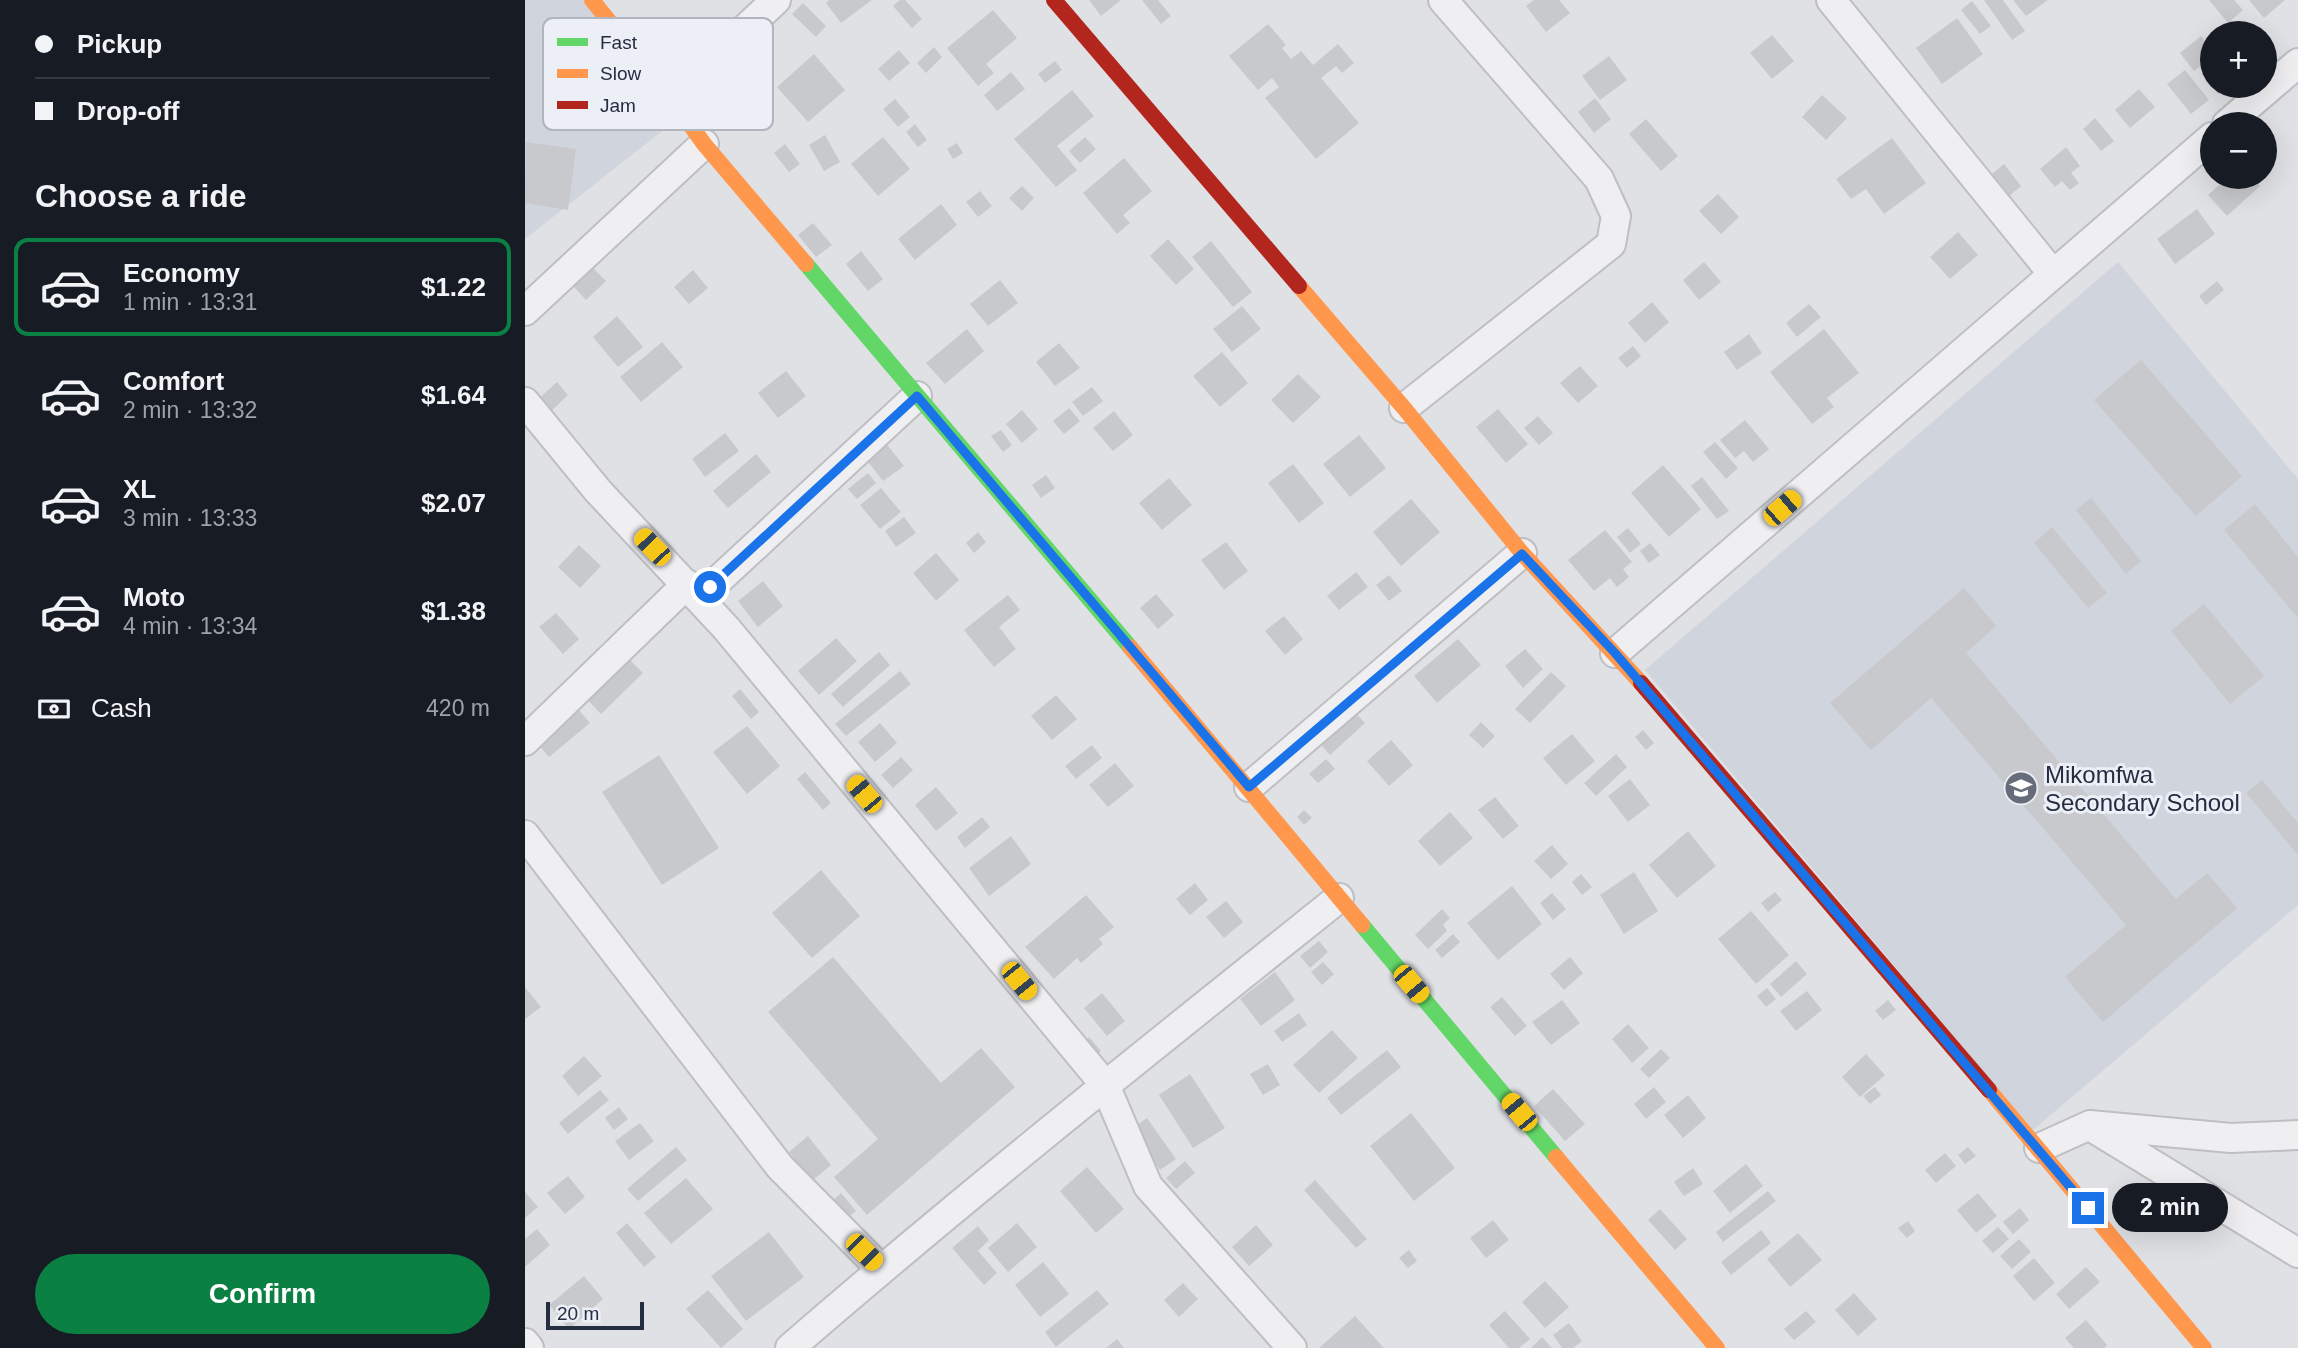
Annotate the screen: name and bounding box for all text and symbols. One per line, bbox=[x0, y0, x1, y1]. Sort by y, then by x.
legend bbox=[543, 18, 773, 130]
map controls bbox=[2200, 21, 2277, 189]
button: + bbox=[2200, 21, 2277, 98]
text: Pickup bbox=[77, 29, 162, 59]
text: Fast bbox=[600, 32, 638, 53]
text: Slow bbox=[600, 63, 641, 84]
text: Jam bbox=[600, 95, 636, 116]
text: Drop-off bbox=[77, 96, 180, 126]
button: − bbox=[2200, 112, 2277, 189]
text: Choose a ride bbox=[35, 178, 247, 214]
icon: car bbox=[39, 256, 102, 319]
text: Economy bbox=[123, 258, 240, 288]
text: $1.22 bbox=[421, 272, 486, 302]
text: 1 min · 13:31 bbox=[123, 289, 257, 315]
icon: car bbox=[39, 364, 102, 427]
text: Comfort bbox=[123, 366, 224, 396]
text: $1.64 bbox=[421, 380, 486, 410]
text: 2 min · 13:32 bbox=[123, 397, 257, 423]
icon: car bbox=[39, 472, 102, 535]
text: XL bbox=[123, 474, 156, 504]
car bbox=[1760, 486, 1805, 530]
text: $2.07 bbox=[421, 488, 486, 518]
text: 3 min · 13:33 bbox=[123, 505, 257, 531]
car bbox=[630, 525, 675, 569]
route start bbox=[694, 571, 726, 603]
icon: car bbox=[39, 580, 102, 643]
text: Moto bbox=[123, 582, 185, 612]
text: $1.38 bbox=[421, 596, 486, 626]
text: 4 min · 13:34 bbox=[123, 613, 257, 639]
icon: cash bbox=[35, 690, 73, 728]
text: Cash bbox=[91, 693, 152, 723]
text: 420 m bbox=[426, 695, 490, 721]
place label: Mikomfwa Secondary School bbox=[2045, 761, 2240, 816]
school or university icon: Mikomfwa Secondary School bbox=[2002, 769, 2040, 807]
car bbox=[843, 771, 886, 817]
car bbox=[998, 958, 1041, 1004]
car bbox=[1390, 961, 1433, 1007]
car bbox=[1498, 1089, 1541, 1135]
callout: 2 min bbox=[2113, 1184, 2228, 1232]
route end bbox=[2072, 1192, 2104, 1224]
text: 2 min bbox=[2140, 1194, 2200, 1220]
car bbox=[842, 1230, 887, 1274]
button: Confirm bbox=[35, 1254, 490, 1334]
scale bar bbox=[546, 1299, 644, 1331]
text: 20 m bbox=[557, 1303, 599, 1324]

